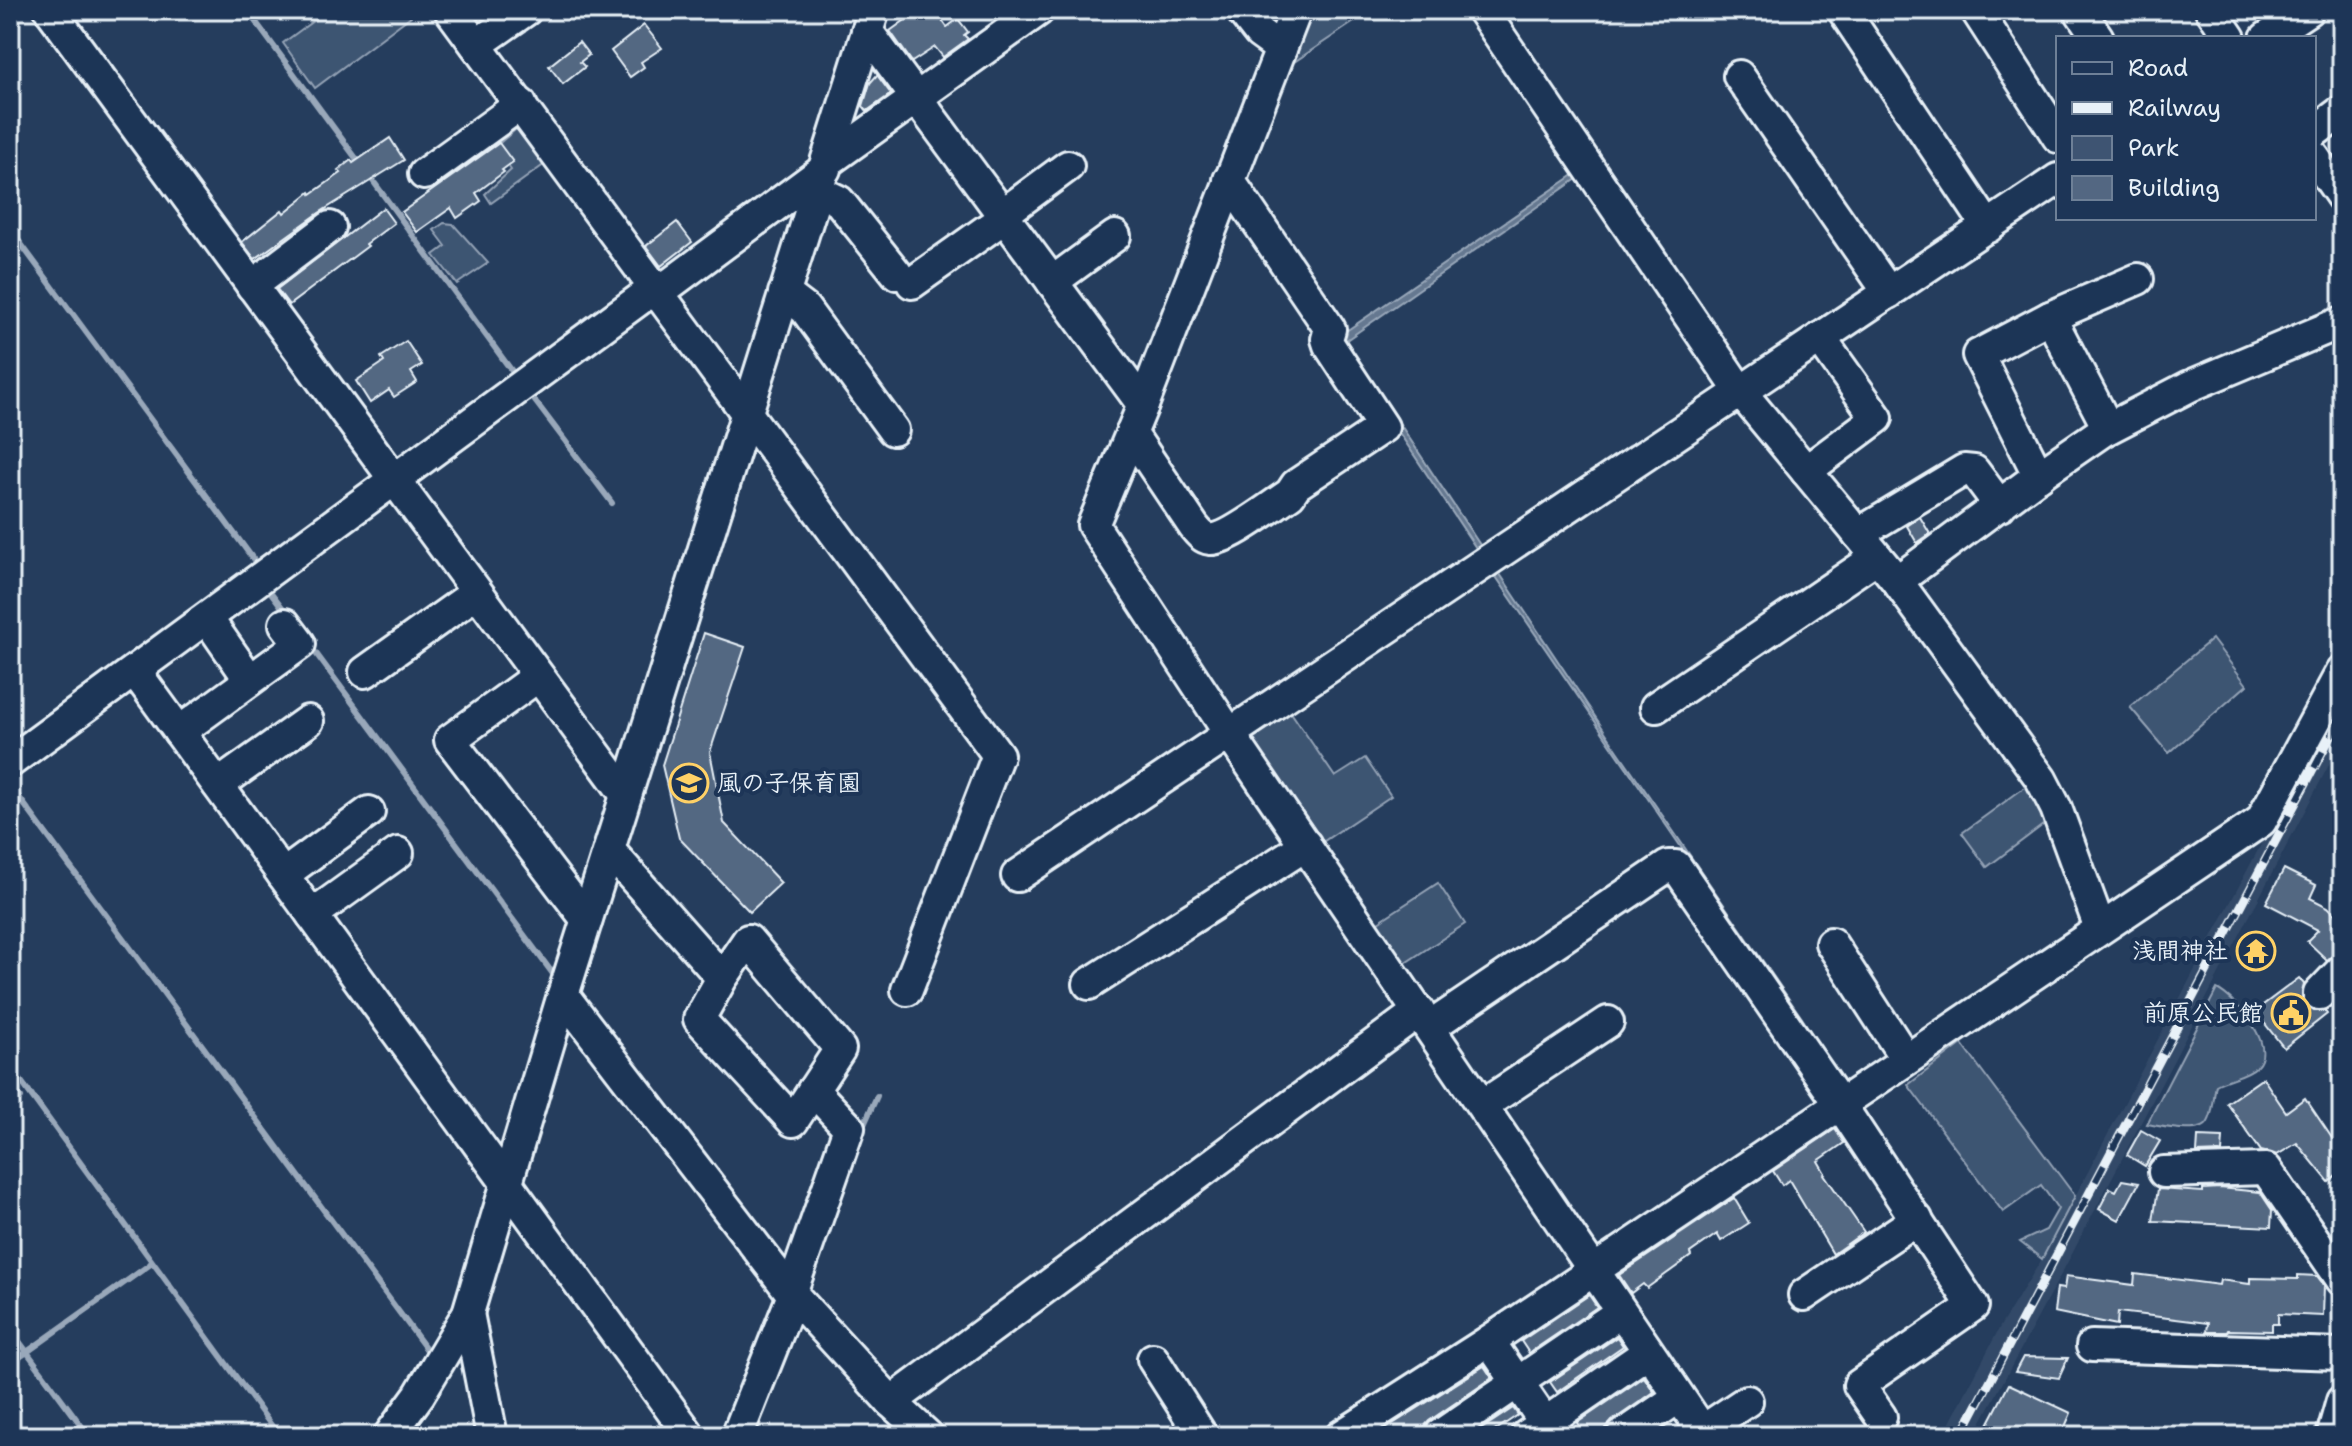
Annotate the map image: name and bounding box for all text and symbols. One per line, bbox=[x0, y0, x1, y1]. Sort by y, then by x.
legend bbox=[2056, 36, 2316, 220]
text: Road bbox=[2128, 52, 2188, 84]
text: Railway bbox=[2128, 92, 2221, 124]
text: Park bbox=[2128, 132, 2180, 164]
text: Building bbox=[2128, 172, 2220, 204]
school or university icon: 風の子保育園 bbox=[668, 762, 710, 804]
place label: 風の子保育園 bbox=[717, 767, 861, 799]
temple icon: 浅間神社 bbox=[2235, 930, 2277, 972]
place label: 浅間神社 bbox=[2132, 935, 2228, 967]
public building icon: 前原公民館 bbox=[2270, 992, 2312, 1034]
place label: 前原公民館 bbox=[2143, 997, 2263, 1029]

